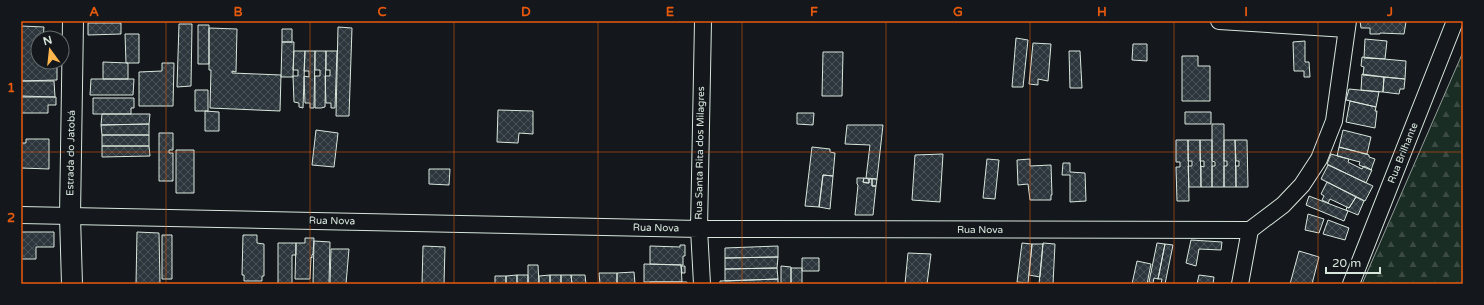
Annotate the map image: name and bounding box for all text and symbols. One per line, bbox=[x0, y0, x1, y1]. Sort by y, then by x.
text: A bbox=[89, 4, 99, 20]
text: B bbox=[233, 4, 243, 20]
text: C bbox=[377, 4, 387, 20]
text: D bbox=[521, 4, 531, 20]
text: E bbox=[666, 4, 674, 20]
text: F bbox=[810, 4, 818, 20]
text: G bbox=[953, 4, 963, 20]
text: H bbox=[1097, 4, 1107, 20]
text: I bbox=[1244, 4, 1248, 20]
text: J bbox=[1386, 4, 1393, 20]
north arrow bbox=[30, 30, 70, 70]
text: N bbox=[42, 33, 53, 48]
text: 1 bbox=[7, 80, 15, 96]
street label: Rua Santa Rita dos Milagres bbox=[693, 86, 707, 220]
street label: Estrada do Jatobá bbox=[64, 110, 78, 196]
street label: Rua Brilhante bbox=[1385, 121, 1421, 185]
text: 2 bbox=[7, 210, 15, 226]
street label: Rua Nova bbox=[309, 215, 355, 227]
street label: Rua Nova bbox=[633, 222, 679, 234]
street label: Rua Nova bbox=[957, 224, 1003, 236]
scale bar bbox=[1326, 249, 1380, 275]
text: 20 m bbox=[1332, 256, 1361, 270]

